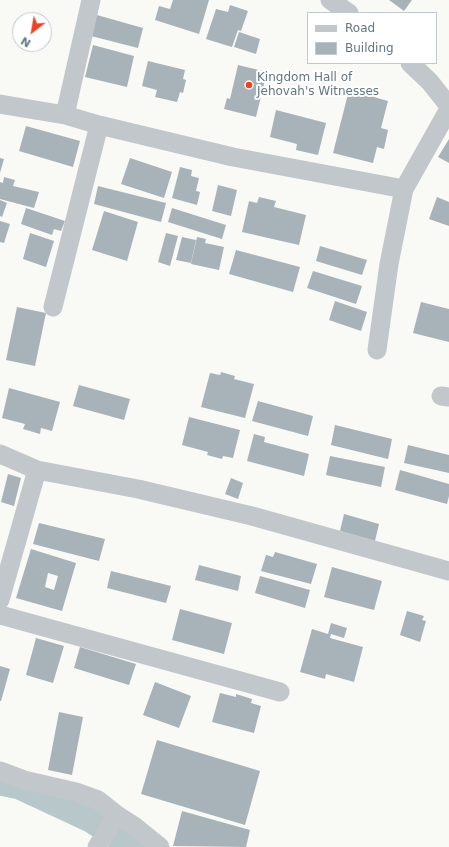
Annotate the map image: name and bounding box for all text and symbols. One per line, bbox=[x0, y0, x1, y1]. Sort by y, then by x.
north arrow bbox=[12, 12, 52, 52]
legend bbox=[307, 12, 437, 64]
text: Road bbox=[345, 21, 375, 35]
text: N bbox=[19, 34, 33, 50]
text: Building bbox=[345, 41, 394, 55]
place label: Kingdom Hall of Jehovah's Witnesses bbox=[257, 71, 379, 99]
marker: Kingdom Hall of Jehovah's Witnesses bbox=[244, 80, 254, 90]

